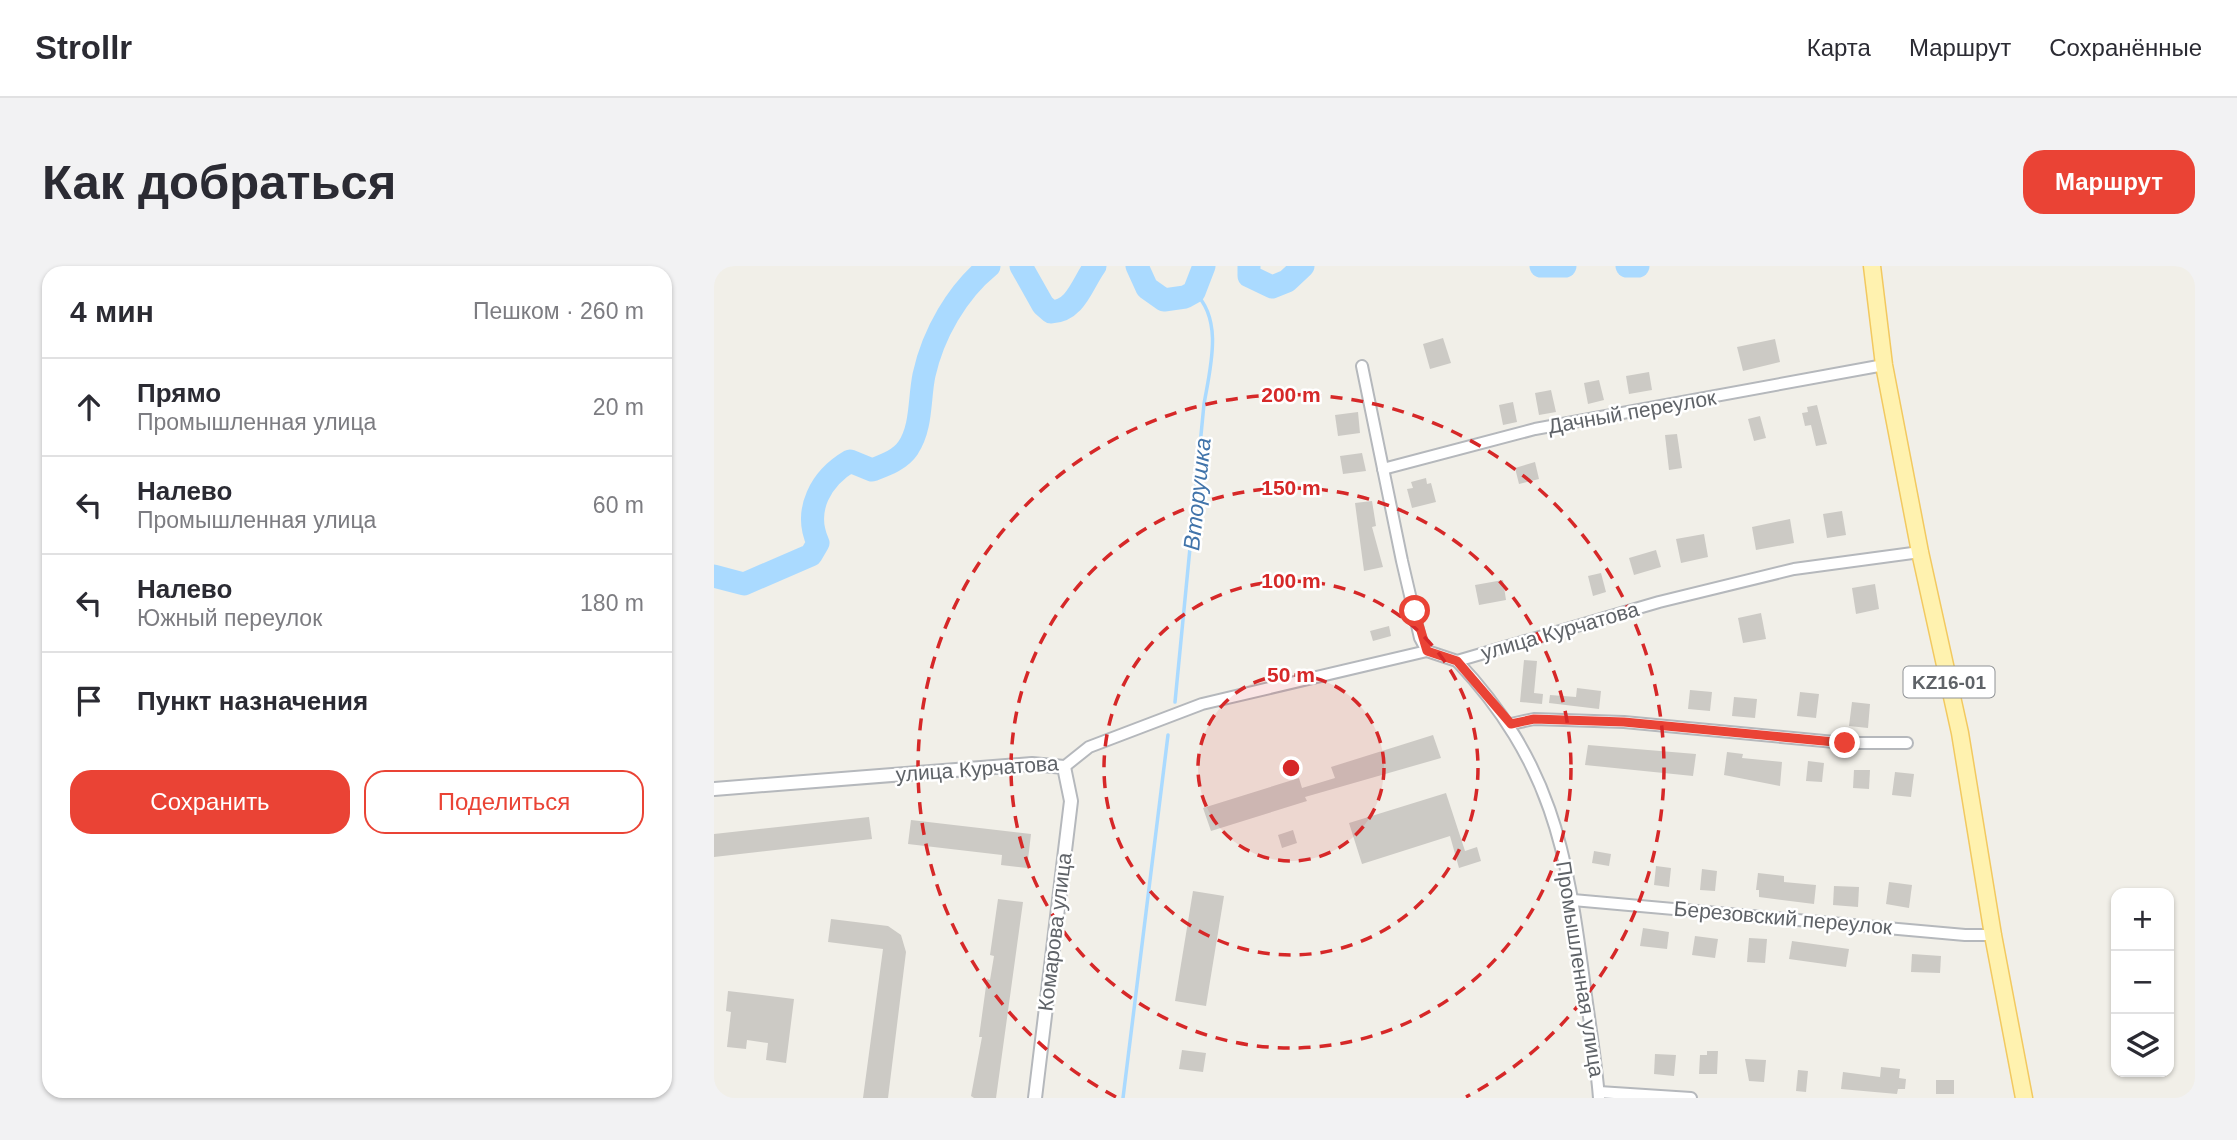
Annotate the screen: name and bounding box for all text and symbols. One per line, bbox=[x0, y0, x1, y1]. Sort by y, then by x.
text: Strollr bbox=[35, 29, 132, 66]
text: Карта bbox=[1807, 34, 1871, 61]
text: Маршрут bbox=[1909, 34, 2011, 61]
text: Сохранённые bbox=[2049, 34, 2202, 61]
button: Маршрут bbox=[2023, 150, 2195, 214]
text: Как добраться bbox=[42, 155, 396, 209]
text: 4 мин bbox=[70, 295, 154, 328]
text: Пешком · 260 m bbox=[473, 298, 644, 324]
text: Прямо bbox=[137, 378, 221, 408]
text: 200 m bbox=[1261, 383, 1321, 406]
street label: Дачный переулок bbox=[1546, 385, 1719, 438]
icon: ahead bbox=[70, 388, 108, 426]
text: 20 m bbox=[593, 394, 644, 420]
text: Промышленная улица bbox=[137, 409, 376, 435]
water label: Вторушка bbox=[1178, 436, 1216, 552]
text: Налево bbox=[137, 476, 232, 506]
text: 150 m bbox=[1261, 476, 1321, 499]
icon: left bbox=[70, 486, 108, 524]
text: 60 m bbox=[593, 492, 644, 518]
text: Промышленная улица bbox=[137, 507, 376, 533]
text: 100 m bbox=[1261, 569, 1321, 592]
text: Налево bbox=[137, 574, 232, 604]
icon: left bbox=[70, 584, 108, 622]
text: 180 m bbox=[580, 590, 644, 616]
route start bbox=[1399, 595, 1430, 626]
street label: улица Курчатова bbox=[1478, 597, 1642, 664]
text: Южный переулок bbox=[137, 605, 322, 631]
text: 50 m bbox=[1267, 663, 1315, 686]
road number: KZ16-01 bbox=[1904, 666, 1994, 698]
icon: arrive bbox=[70, 682, 108, 720]
text: Пункт назначения bbox=[137, 686, 368, 716]
route end bbox=[1829, 727, 1860, 758]
street label: улица Курчатова bbox=[895, 751, 1059, 786]
centre of rings bbox=[1279, 756, 1303, 780]
button: Сохранить bbox=[70, 770, 350, 834]
button: Поделиться bbox=[364, 770, 644, 834]
street label: Комарова улица bbox=[1033, 851, 1076, 1013]
street label: Промышленная улица bbox=[1552, 859, 1609, 1079]
map controls bbox=[2111, 888, 2174, 1077]
button: + bbox=[2111, 888, 2174, 951]
street label: Березовский переулок bbox=[1673, 897, 1894, 939]
button: − bbox=[2111, 951, 2174, 1014]
button: layers bbox=[2111, 1014, 2174, 1077]

